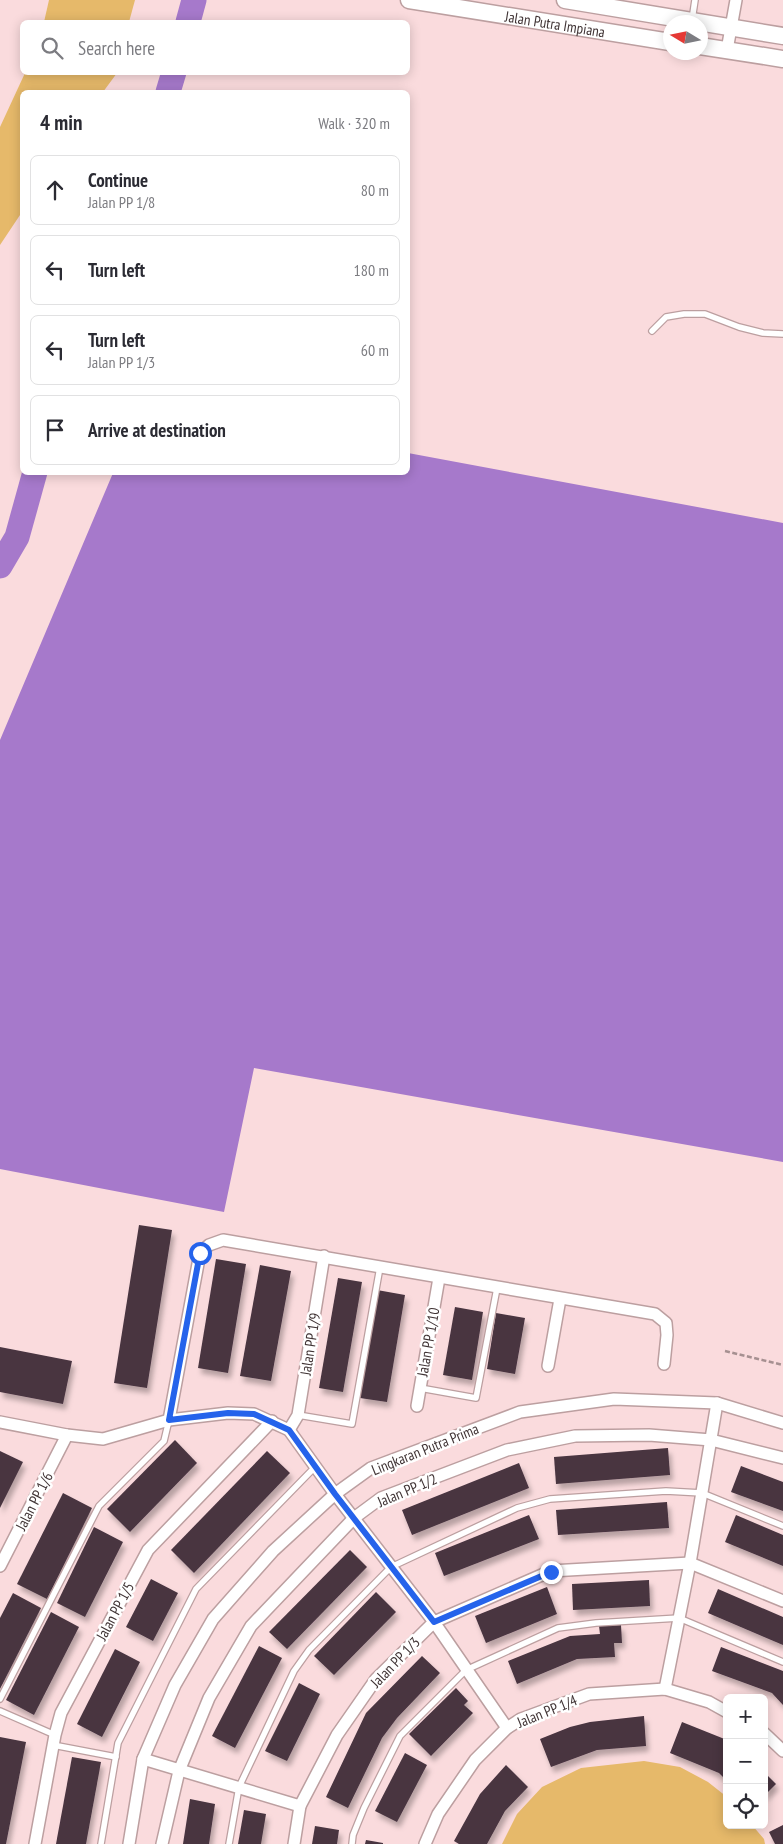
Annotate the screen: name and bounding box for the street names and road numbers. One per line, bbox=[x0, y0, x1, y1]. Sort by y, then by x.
street label: Jalan Putra Impiana bbox=[503, 6, 606, 41]
street label: Jalan PP 1/10 bbox=[412, 1306, 443, 1379]
street label: Jalan PP 1/9 bbox=[296, 1311, 324, 1378]
street label: Lingkaran Putra Prima bbox=[369, 1419, 481, 1479]
street label: Jalan PP 1/6 bbox=[11, 1468, 57, 1534]
street label: Jalan PP 1/2 bbox=[373, 1469, 440, 1511]
street label: Jalan PP 1/5 bbox=[91, 1579, 138, 1644]
street label: Jalan PP 1/3 bbox=[366, 1633, 424, 1692]
street label: Jalan PP 1/4 bbox=[513, 1690, 580, 1732]

